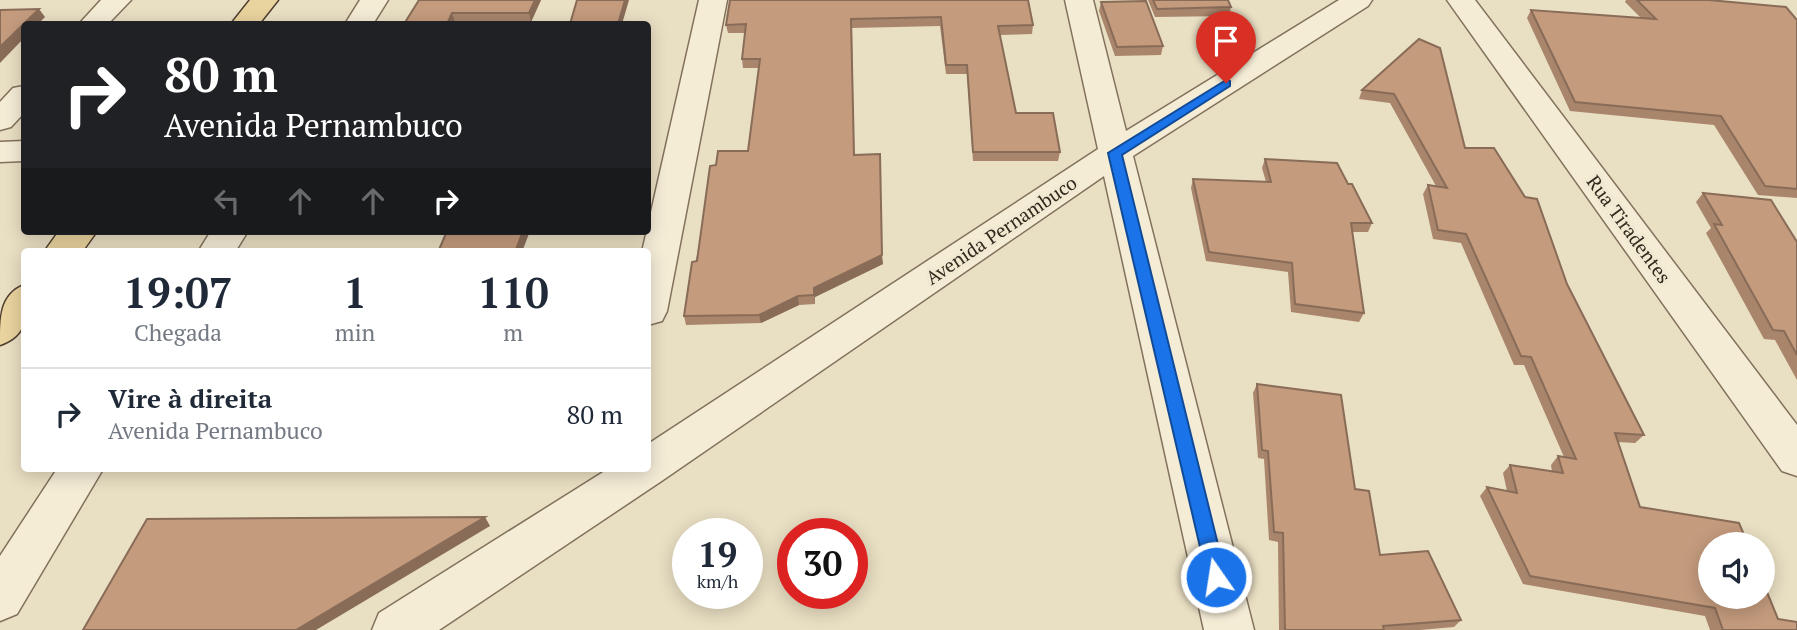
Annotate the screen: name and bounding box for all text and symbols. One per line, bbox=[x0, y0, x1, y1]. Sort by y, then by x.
pin bbox=[1196, 11, 1256, 83]
icon: arrive bbox=[1207, 22, 1245, 60]
text: 80 m bbox=[164, 41, 278, 106]
icon: right bbox=[49, 49, 140, 140]
text: Avenida Pernambuco bbox=[164, 104, 463, 146]
street label: Avenida Pernambuco bbox=[920, 170, 1081, 290]
street label: Rua Tiradentes bbox=[1582, 170, 1677, 288]
icon: left bbox=[208, 182, 246, 220]
icon: ahead bbox=[281, 182, 319, 220]
icon: ahead bbox=[354, 182, 392, 220]
icon: right bbox=[427, 182, 465, 220]
text: 19:07 bbox=[123, 264, 233, 320]
text: 1 bbox=[343, 264, 367, 320]
text: 110 bbox=[478, 264, 549, 320]
text: Chegada bbox=[134, 317, 222, 348]
text: min bbox=[335, 317, 375, 348]
text: m bbox=[503, 317, 523, 348]
text: Vire à direita bbox=[108, 381, 272, 415]
icon: right bbox=[49, 395, 87, 433]
text: 80 m bbox=[567, 397, 623, 431]
text: Avenida Pernambuco bbox=[108, 415, 323, 446]
speed limit sign: 30 bbox=[777, 518, 868, 609]
text: 19 bbox=[698, 531, 737, 577]
map controls bbox=[1698, 532, 1775, 609]
button: sound bbox=[1698, 532, 1775, 609]
position arrow bbox=[1179, 540, 1253, 614]
text: km/h bbox=[697, 569, 738, 593]

